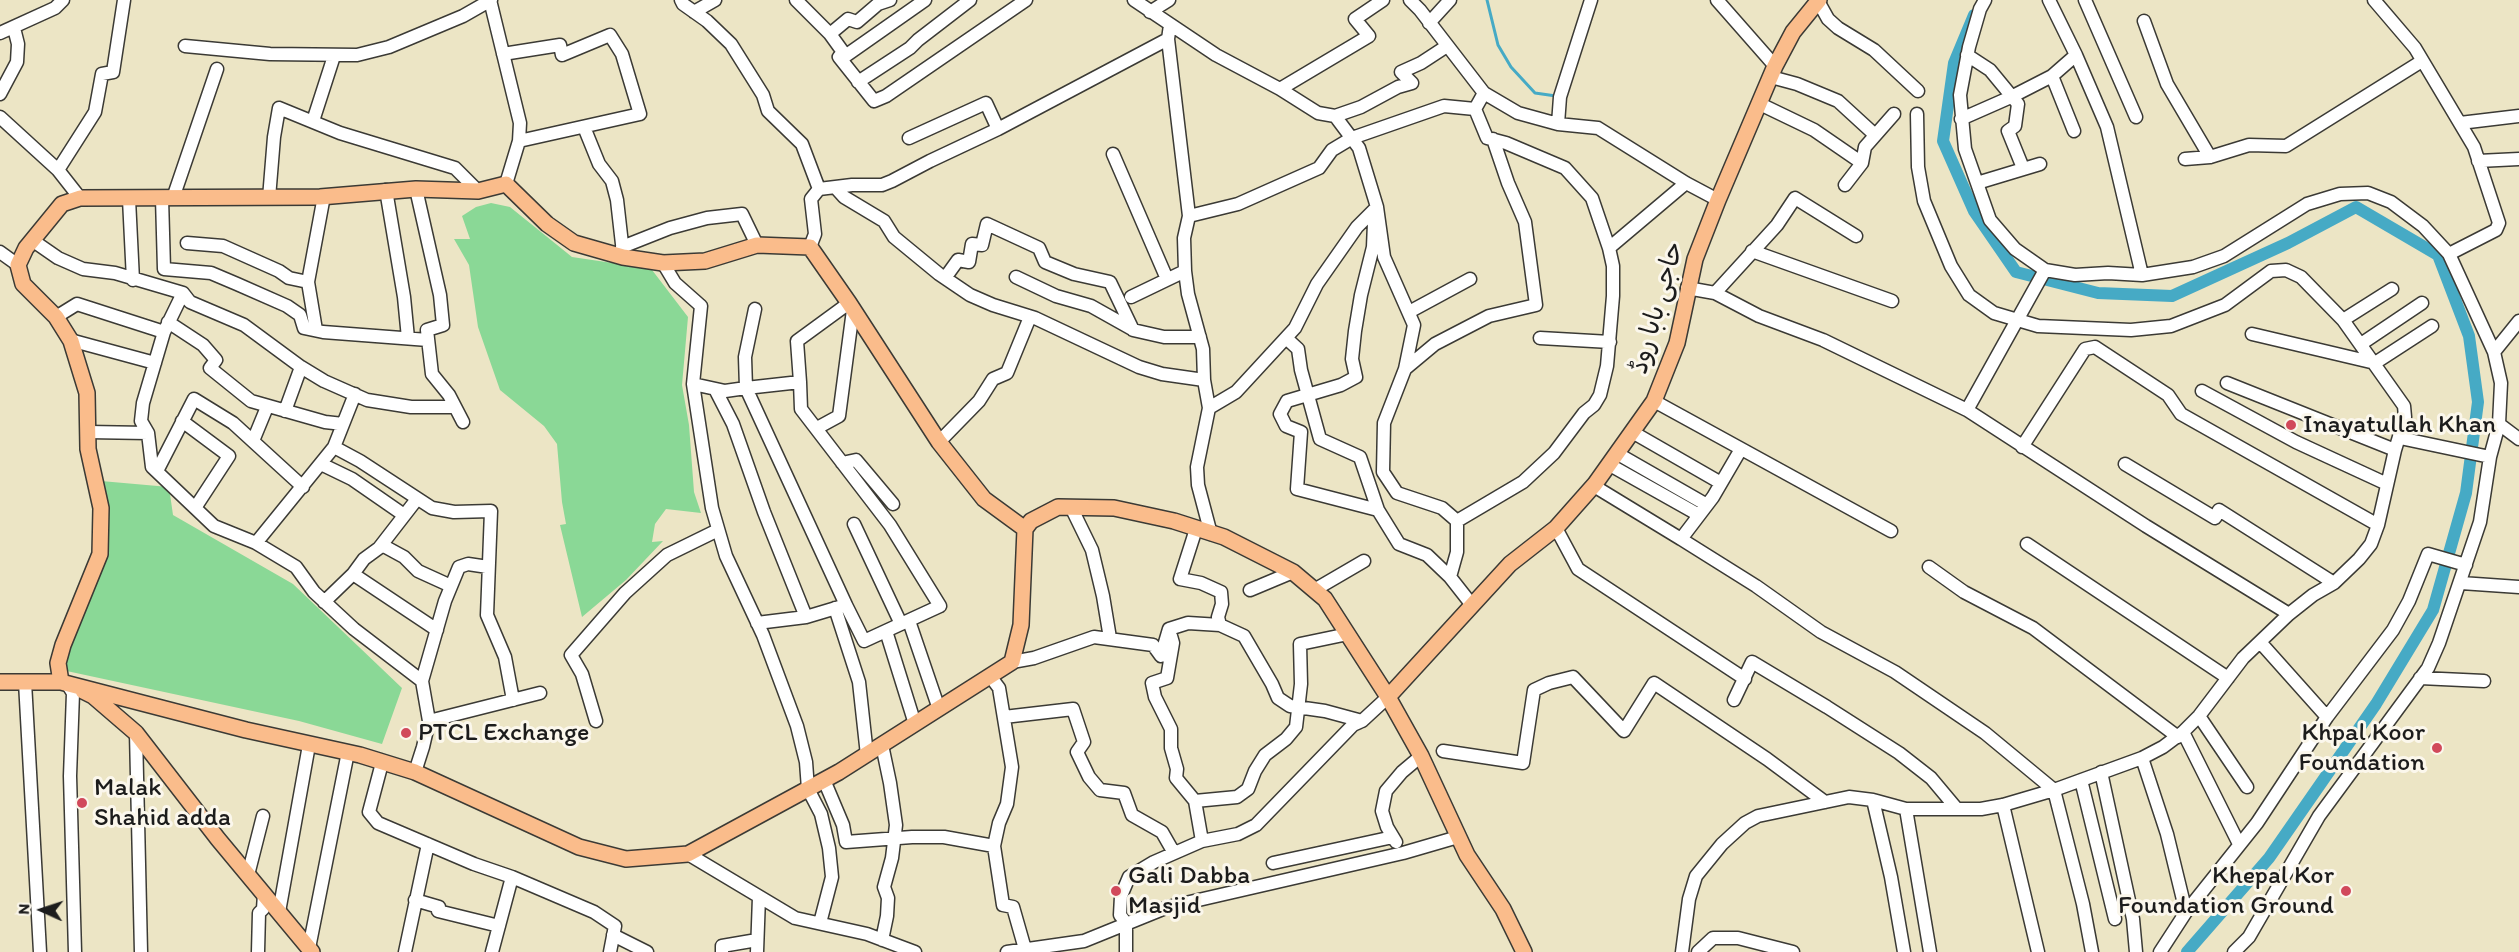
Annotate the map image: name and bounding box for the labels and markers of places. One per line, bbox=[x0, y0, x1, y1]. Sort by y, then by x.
place label: Inayatullah Khan bbox=[2303, 409, 2496, 441]
marker: Inayatullah Khan bbox=[2284, 418, 2298, 432]
place label: PTCL Exchange bbox=[418, 717, 589, 749]
place label: Khpal Koor Foundation bbox=[2299, 717, 2425, 778]
marker: PTCL Exchange bbox=[399, 726, 413, 740]
marker: Khpal Koor Foundation bbox=[2430, 741, 2444, 755]
place label: Malak Shahid adda bbox=[94, 772, 231, 834]
marker: Malak Shahid adda bbox=[75, 796, 89, 810]
place label: Gali Dabba Masjid bbox=[1128, 860, 1250, 922]
place label: Khepal Kor Foundation Ground bbox=[2118, 860, 2334, 922]
marker: Gali Dabba Masjid bbox=[1109, 884, 1123, 898]
marker: Khepal Kor Foundation Ground bbox=[2339, 884, 2353, 898]

